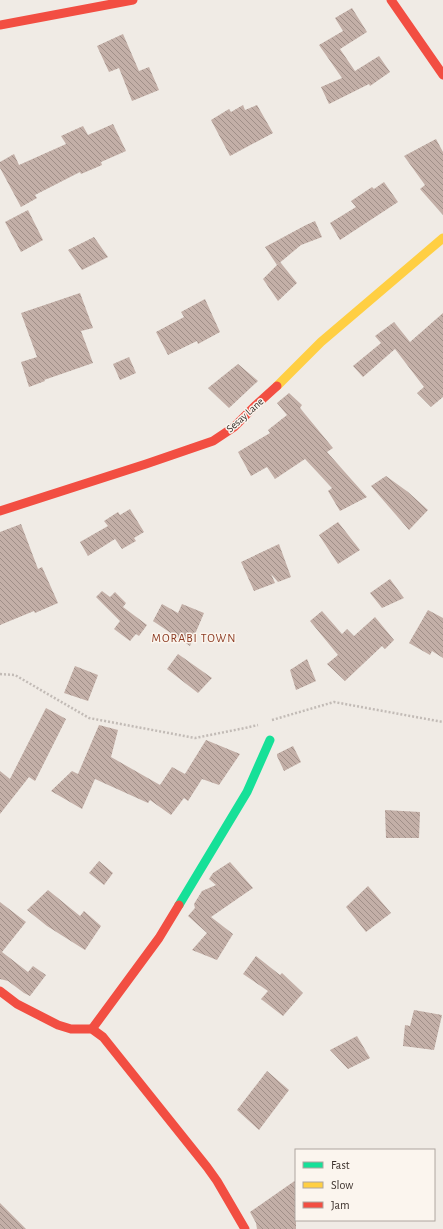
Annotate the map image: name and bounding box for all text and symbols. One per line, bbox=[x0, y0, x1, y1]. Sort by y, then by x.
street label: Sesay Lane bbox=[224, 396, 266, 434]
district label: MORABI TOWN bbox=[151, 632, 237, 644]
legend bbox=[295, 1149, 435, 1221]
text: Fast bbox=[331, 1159, 350, 1171]
text: Slow bbox=[331, 1179, 353, 1191]
text: Jam bbox=[331, 1199, 350, 1211]

